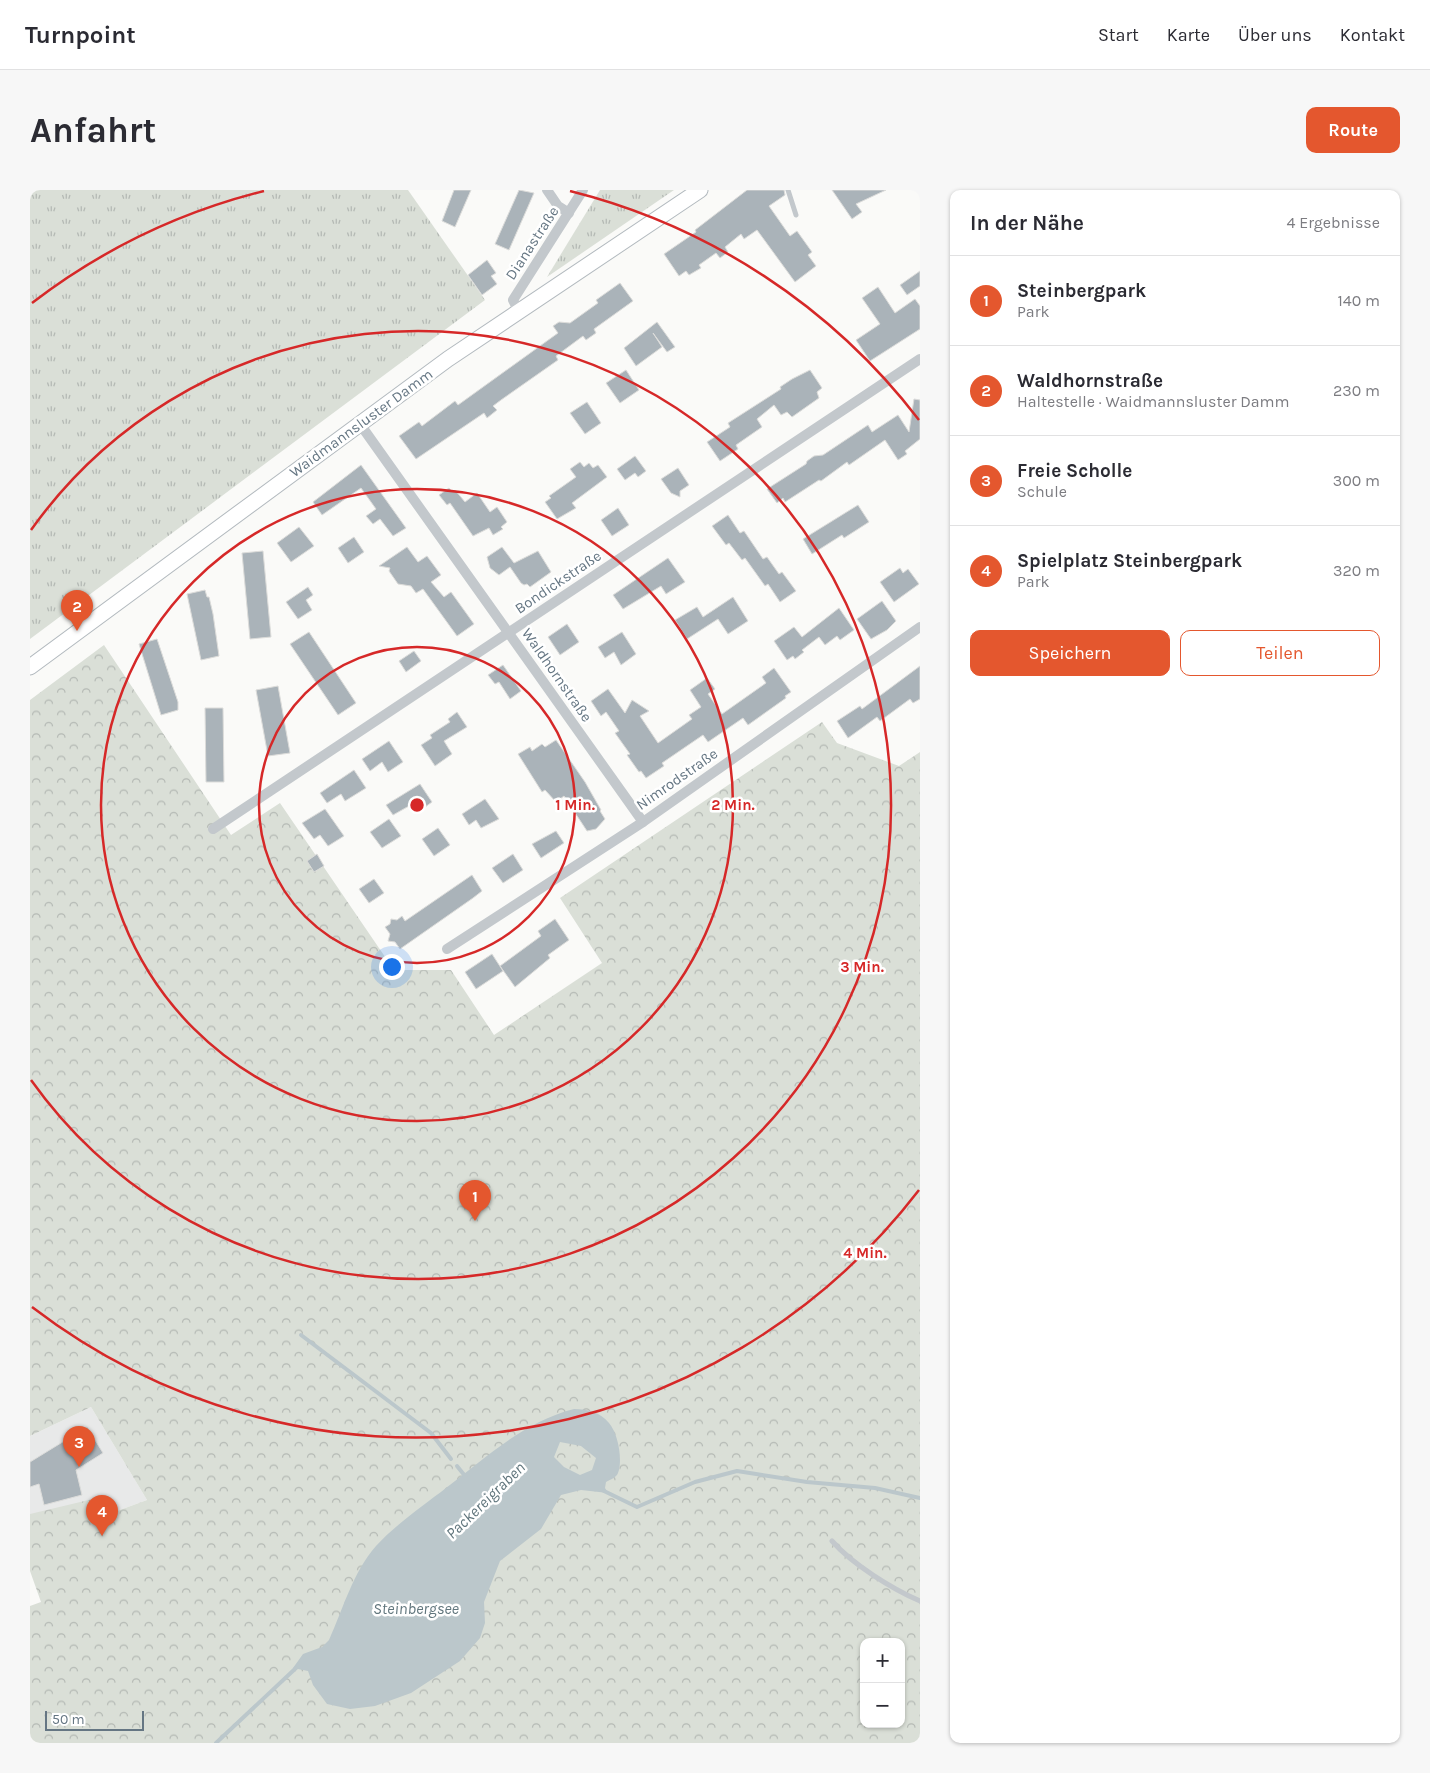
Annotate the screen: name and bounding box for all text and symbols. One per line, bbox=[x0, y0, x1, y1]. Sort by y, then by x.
text: Turnpoint bbox=[25, 21, 136, 49]
text: Start bbox=[1098, 24, 1139, 46]
text: Karte bbox=[1167, 24, 1210, 46]
text: Über uns bbox=[1238, 24, 1312, 46]
text: Kontakt bbox=[1340, 24, 1405, 46]
button: Route bbox=[1306, 107, 1400, 153]
text: Anfahrt bbox=[30, 110, 156, 151]
street label: Dianastraße bbox=[502, 203, 562, 283]
text: In der Nähe bbox=[970, 211, 1084, 235]
text: 4 Ergebnisse bbox=[1287, 213, 1380, 232]
text: Steinbergpark bbox=[1017, 280, 1146, 302]
text: 1 bbox=[983, 291, 989, 310]
text: 140 m bbox=[1338, 291, 1380, 310]
text: Park bbox=[1017, 302, 1049, 321]
street label: Waidmannsluster Damm bbox=[286, 365, 436, 481]
text: Waldhornstraße bbox=[1017, 370, 1163, 392]
text: 2 bbox=[981, 381, 991, 400]
text: 230 m bbox=[1333, 381, 1380, 400]
text: Haltestelle · Waidmannsluster Damm bbox=[1017, 392, 1290, 411]
text: Freie Scholle bbox=[1017, 460, 1132, 482]
text: 3 bbox=[981, 471, 991, 490]
text: 300 m bbox=[1333, 471, 1380, 490]
text: Schule bbox=[1017, 482, 1067, 501]
street label: Bondickstraße bbox=[511, 547, 605, 617]
text: Spielplatz Steinbergpark bbox=[1017, 550, 1242, 572]
text: 4 bbox=[981, 561, 991, 580]
text: 320 m bbox=[1333, 561, 1380, 580]
text: Park bbox=[1017, 572, 1049, 591]
pin: 2 bbox=[61, 590, 93, 631]
street label: Waldhornstraße bbox=[518, 625, 596, 725]
button: Speichern bbox=[970, 630, 1170, 676]
button: Teilen bbox=[1180, 630, 1380, 676]
street label: Nimrodstraße bbox=[633, 744, 721, 814]
centre of rings bbox=[408, 796, 426, 814]
text: 1 Min. bbox=[555, 796, 595, 814]
text: 2 Min. bbox=[711, 796, 755, 814]
your location bbox=[379, 954, 405, 980]
text: 3 Min. bbox=[840, 958, 884, 976]
pin: 1 bbox=[459, 1180, 491, 1221]
text: 4 Min. bbox=[843, 1244, 887, 1262]
pin: 3 bbox=[63, 1426, 95, 1467]
water label: Packereigraben bbox=[442, 1458, 529, 1543]
pin: 4 bbox=[86, 1495, 118, 1536]
water label: Steinbergsee bbox=[373, 1599, 460, 1618]
map controls bbox=[860, 1638, 905, 1728]
button: + bbox=[860, 1638, 905, 1683]
button: − bbox=[860, 1683, 905, 1728]
scale bar bbox=[45, 1708, 144, 1731]
text: 50 m bbox=[52, 1711, 85, 1728]

